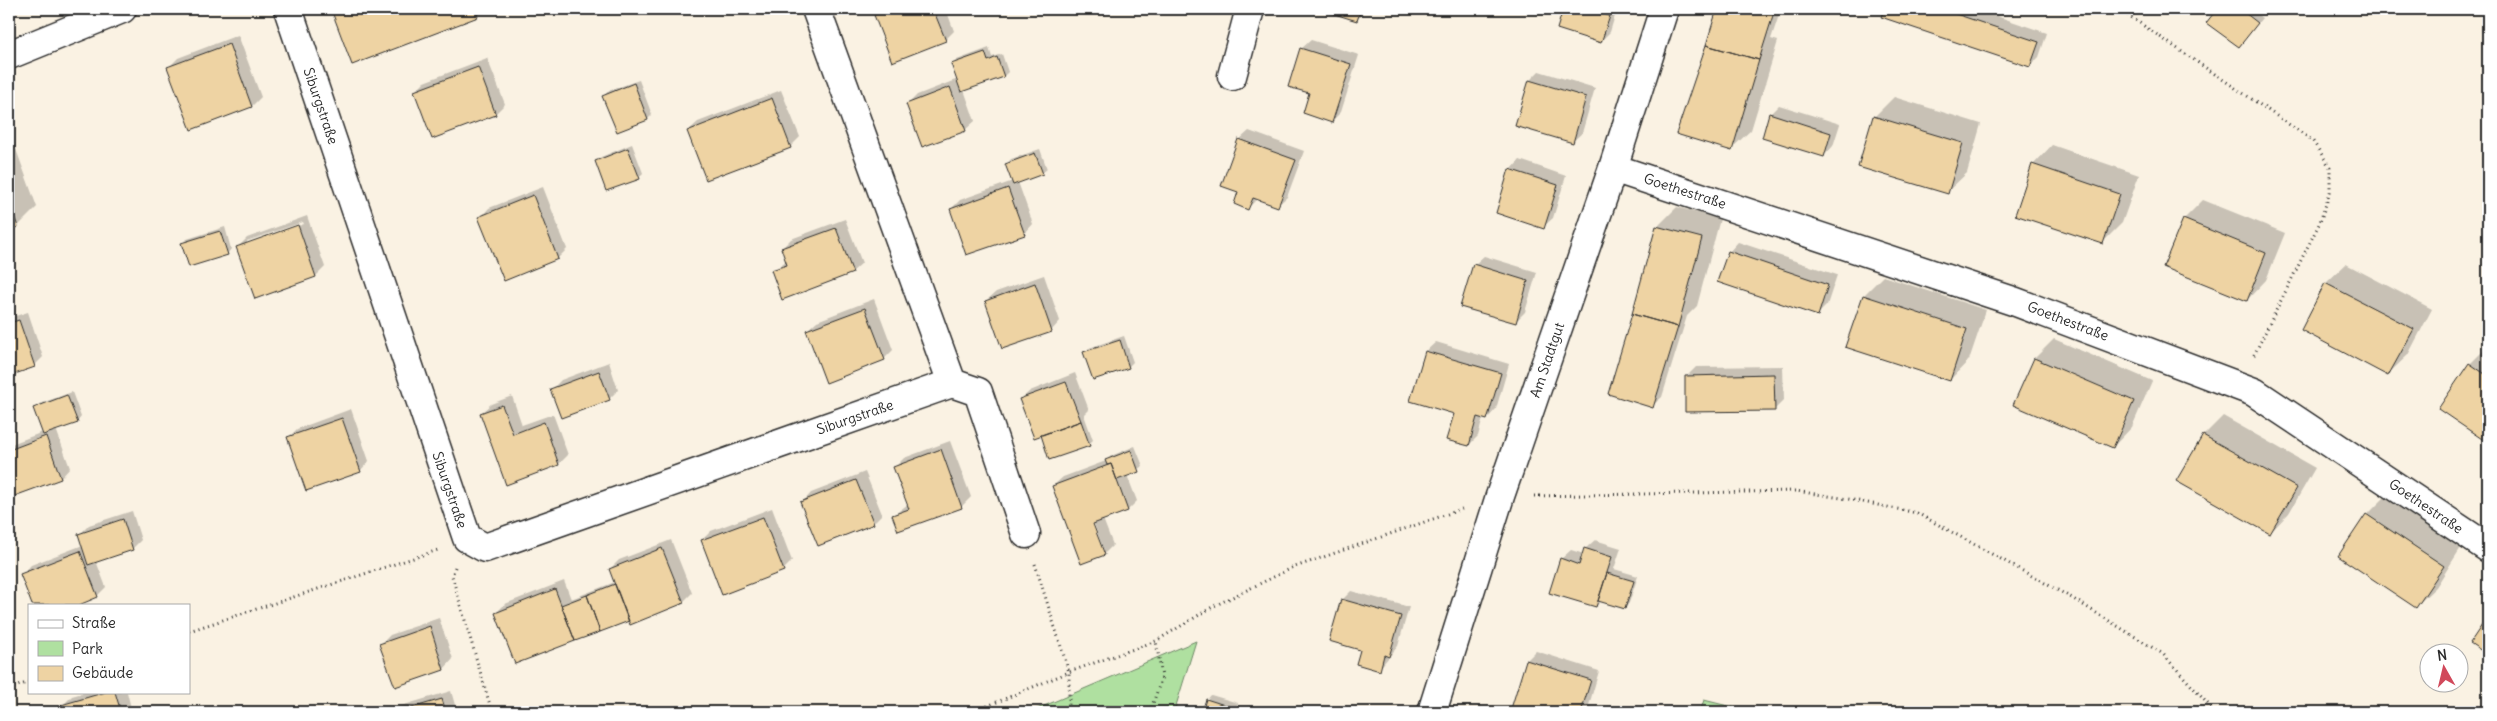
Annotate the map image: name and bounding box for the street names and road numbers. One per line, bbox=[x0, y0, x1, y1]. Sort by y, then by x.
street label: Siburgstraße bbox=[299, 65, 343, 147]
street label: Goethestraße bbox=[1641, 169, 1729, 213]
street label: Goethestraße bbox=[2025, 297, 2111, 345]
street label: Am Stadtgut bbox=[1526, 320, 1568, 400]
street label: Siburgstraße bbox=[814, 395, 896, 439]
street label: Siburgstraße bbox=[428, 449, 472, 531]
street label: Goethestraße bbox=[2385, 475, 2467, 537]

